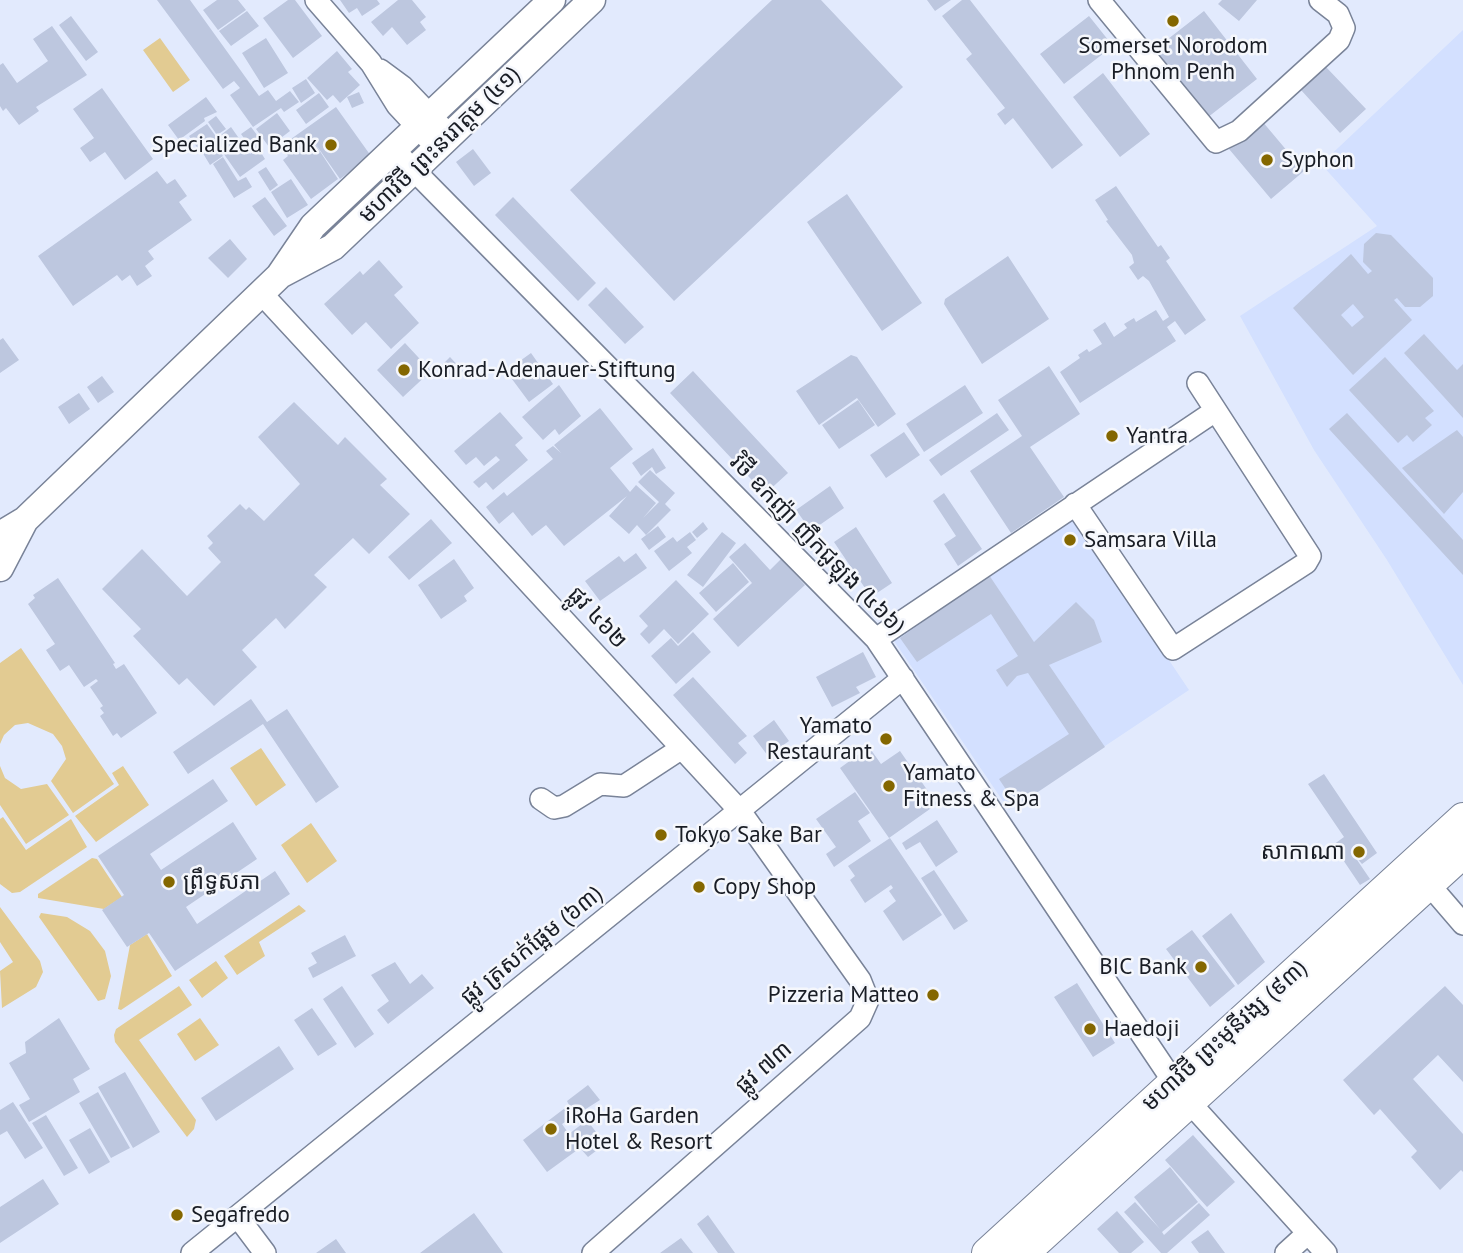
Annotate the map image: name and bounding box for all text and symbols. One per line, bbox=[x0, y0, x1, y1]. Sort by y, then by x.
marker: Somerset Norodom Phnom Penh bbox=[1165, 13, 1181, 29]
place label: Somerset Norodom Phnom Penh bbox=[1078, 32, 1268, 86]
street label: មហាវិថី ព្រះនរោត្តម (៤១) bbox=[354, 61, 526, 229]
place label: Specialized Bank bbox=[152, 131, 317, 159]
marker: Specialized Bank bbox=[323, 137, 339, 153]
place label: Syphon bbox=[1281, 146, 1354, 174]
marker: Syphon bbox=[1259, 152, 1275, 168]
place label: Konrad-Adenauer-Stiftung bbox=[418, 356, 676, 384]
marker: Konrad-Adenauer-Stiftung bbox=[396, 362, 412, 378]
place label: Yantra bbox=[1126, 422, 1188, 450]
marker: Yantra bbox=[1104, 428, 1120, 444]
street label: វិថី ឧកញ៉ា ញឹកជូឡុង (៤៦៦) bbox=[724, 449, 910, 641]
place label: Samsara Villa bbox=[1084, 526, 1217, 554]
marker: Samsara Villa bbox=[1062, 532, 1078, 548]
street label: ផ្លូវ ៤៦២ bbox=[561, 581, 633, 655]
place label: Yamato Restaurant bbox=[767, 712, 872, 766]
marker: Yamato Restaurant bbox=[878, 731, 894, 747]
place label: Yamato Fitness & Spa bbox=[903, 759, 1040, 813]
marker: Yamato Fitness & Spa bbox=[881, 778, 897, 794]
place label: Tokyo Sake Bar bbox=[675, 821, 822, 849]
marker: Tokyo Sake Bar bbox=[653, 827, 669, 843]
place label: សាកាណា bbox=[1261, 838, 1345, 866]
marker: សាកាណា bbox=[1351, 844, 1367, 860]
place label: ព្រឹទ្ធសភា bbox=[183, 868, 261, 896]
place label: Copy Shop bbox=[713, 873, 816, 901]
marker: ព្រឹទ្ធសភា bbox=[161, 874, 177, 890]
marker: Copy Shop bbox=[691, 879, 707, 895]
street label: ផ្លូវ ត្រសក់ផ្អែម (៦៣) bbox=[455, 880, 609, 1012]
place label: BIC Bank bbox=[1099, 953, 1187, 981]
street label: មហាវិថី ព្រះមុនីវង្ស (៩៣) bbox=[1137, 955, 1313, 1117]
marker: BIC Bank bbox=[1193, 959, 1209, 975]
place label: Pizzeria Matteo bbox=[768, 981, 919, 1009]
marker: Pizzeria Matteo bbox=[925, 987, 941, 1003]
place label: Haedoji bbox=[1104, 1015, 1180, 1043]
marker: Haedoji bbox=[1082, 1021, 1098, 1037]
street label: ផ្លូវ ៧៣ bbox=[730, 1036, 798, 1100]
place label: iRoHa Garden Hotel & Resort bbox=[565, 1102, 712, 1156]
marker: iRoHa Garden Hotel & Resort bbox=[543, 1121, 559, 1137]
place label: Segafredo bbox=[191, 1201, 290, 1229]
marker: Segafredo bbox=[169, 1207, 185, 1223]

